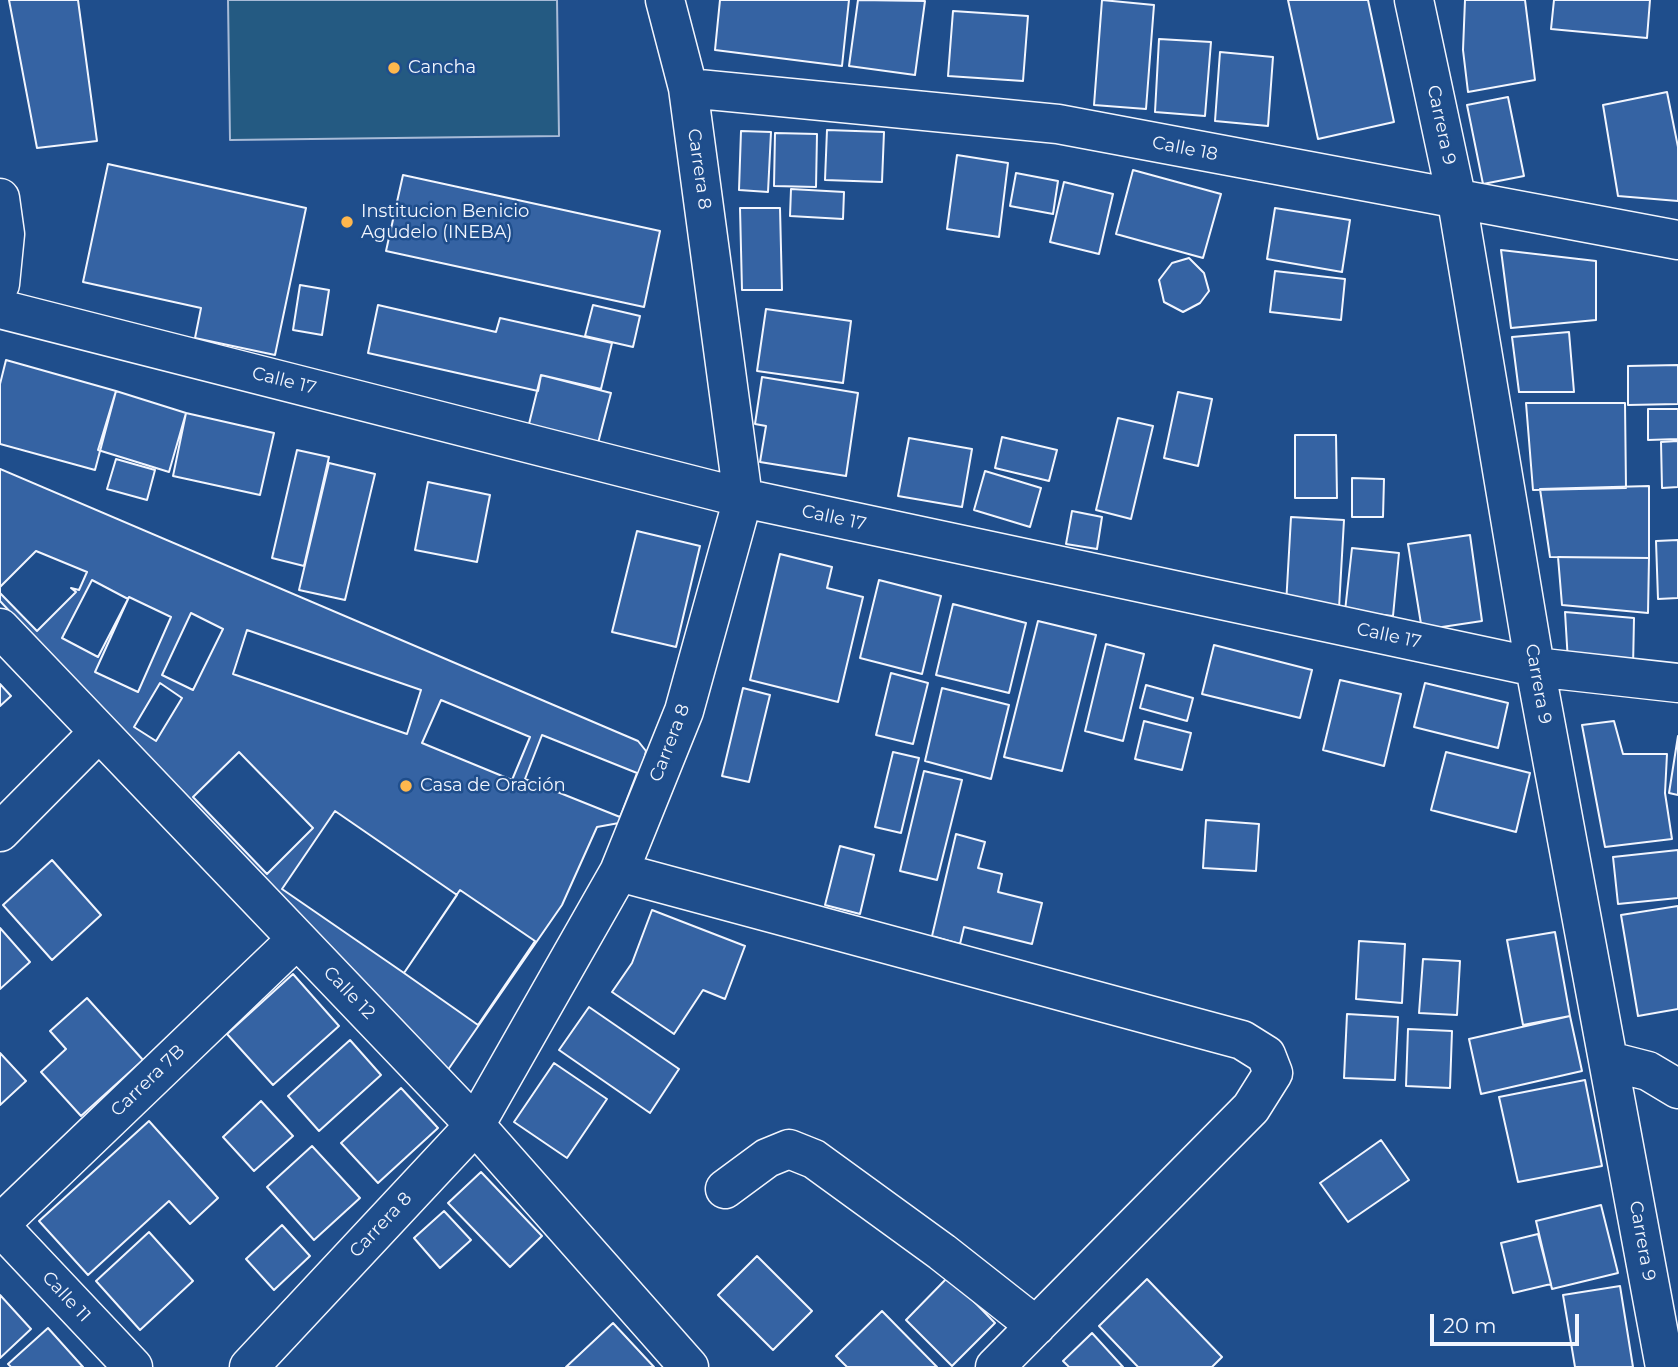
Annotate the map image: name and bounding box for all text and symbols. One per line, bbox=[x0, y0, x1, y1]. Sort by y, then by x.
place label: Cancha bbox=[408, 57, 476, 79]
marker: Cancha bbox=[386, 60, 402, 76]
street label: Carrera 9 bbox=[1422, 83, 1460, 167]
street label: Carrera 8 bbox=[683, 127, 715, 211]
street label: Calle 18 bbox=[1150, 132, 1220, 166]
place label: Institucion Benicio Agudelo (INEBA) bbox=[361, 201, 529, 244]
marker: Institucion Benicio Agudelo (INEBA) bbox=[339, 214, 355, 230]
street label: Calle 17 bbox=[250, 363, 318, 399]
street label: Calle 17 bbox=[800, 501, 868, 535]
street label: Calle 17 bbox=[1355, 619, 1423, 653]
street label: Carrera 9 bbox=[1520, 642, 1556, 726]
street label: Carrera 8 bbox=[645, 701, 695, 785]
place label: Casa de Oración bbox=[420, 775, 566, 797]
marker: Casa de Oración bbox=[398, 778, 414, 794]
street label: Calle 12 bbox=[319, 962, 379, 1024]
street label: Carrera 7B bbox=[107, 1041, 189, 1121]
street label: Carrera 8 bbox=[345, 1188, 417, 1262]
street label: Carrera 9 bbox=[1624, 1199, 1660, 1283]
street label: Calle 11 bbox=[37, 1267, 95, 1327]
scale bar bbox=[1433, 1300, 1582, 1344]
text: 20 m bbox=[1443, 1313, 1497, 1338]

